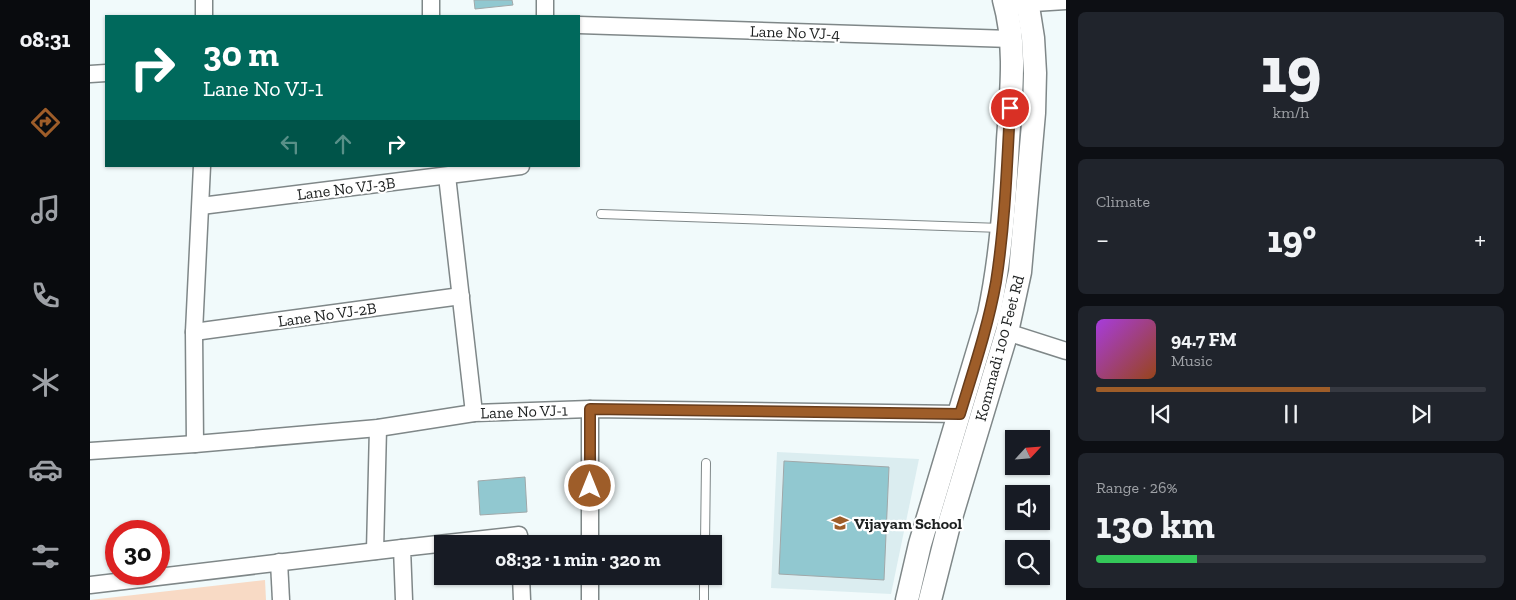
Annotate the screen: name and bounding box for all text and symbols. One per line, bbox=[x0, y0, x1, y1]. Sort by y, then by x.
street label: Lane No VJ-4 bbox=[750, 21, 841, 44]
text: 08:31 bbox=[20, 26, 70, 53]
text: 19 bbox=[1260, 31, 1322, 109]
text: 30 m bbox=[203, 33, 279, 75]
icon: right bbox=[120, 35, 185, 100]
text: Lane No VJ-1 bbox=[203, 75, 323, 102]
pin bbox=[989, 87, 1031, 129]
icon: arrive bbox=[996, 94, 1024, 122]
text: km/h bbox=[1273, 103, 1309, 122]
icon: directions bbox=[28, 105, 63, 140]
icon: left bbox=[276, 130, 304, 158]
icon: ahead bbox=[329, 130, 357, 158]
icon: right bbox=[382, 130, 410, 158]
street label: Lane No VJ-3B bbox=[296, 173, 397, 204]
icon: music bbox=[28, 192, 63, 227]
text: Climate bbox=[1096, 192, 1150, 211]
text: 19° bbox=[1267, 216, 1316, 262]
text: − bbox=[1096, 223, 1109, 256]
text: + bbox=[1474, 223, 1486, 256]
street label: Kommadi 100 Feet Rd bbox=[971, 273, 1028, 423]
icon: phone bbox=[28, 278, 63, 313]
street label: Lane No VJ-2B bbox=[277, 298, 378, 331]
text: 94.7 FM bbox=[1171, 328, 1237, 351]
text: Music bbox=[1171, 351, 1213, 370]
icon: climate bbox=[28, 365, 63, 400]
street label: Lane No VJ-1 bbox=[480, 400, 568, 423]
icon: previous bbox=[1147, 400, 1175, 428]
icon: pause bbox=[1277, 400, 1305, 428]
icon: next bbox=[1407, 400, 1435, 428]
north arrow bbox=[1005, 430, 1050, 475]
map controls bbox=[1005, 430, 1050, 585]
icon: car bbox=[28, 452, 63, 487]
position arrow bbox=[563, 459, 615, 511]
text: Range · 26% bbox=[1096, 478, 1178, 497]
button: sound bbox=[1005, 485, 1050, 530]
text: 130 km bbox=[1096, 502, 1215, 548]
school or university icon: Vijayam School bbox=[830, 513, 850, 533]
place label: Vijayam School bbox=[854, 514, 962, 533]
speed limit sign: 30 bbox=[105, 520, 170, 585]
icon: filters bbox=[28, 539, 63, 574]
button: search bbox=[1005, 540, 1050, 585]
text: 08:32 · 1 min · 320 m bbox=[495, 548, 661, 571]

